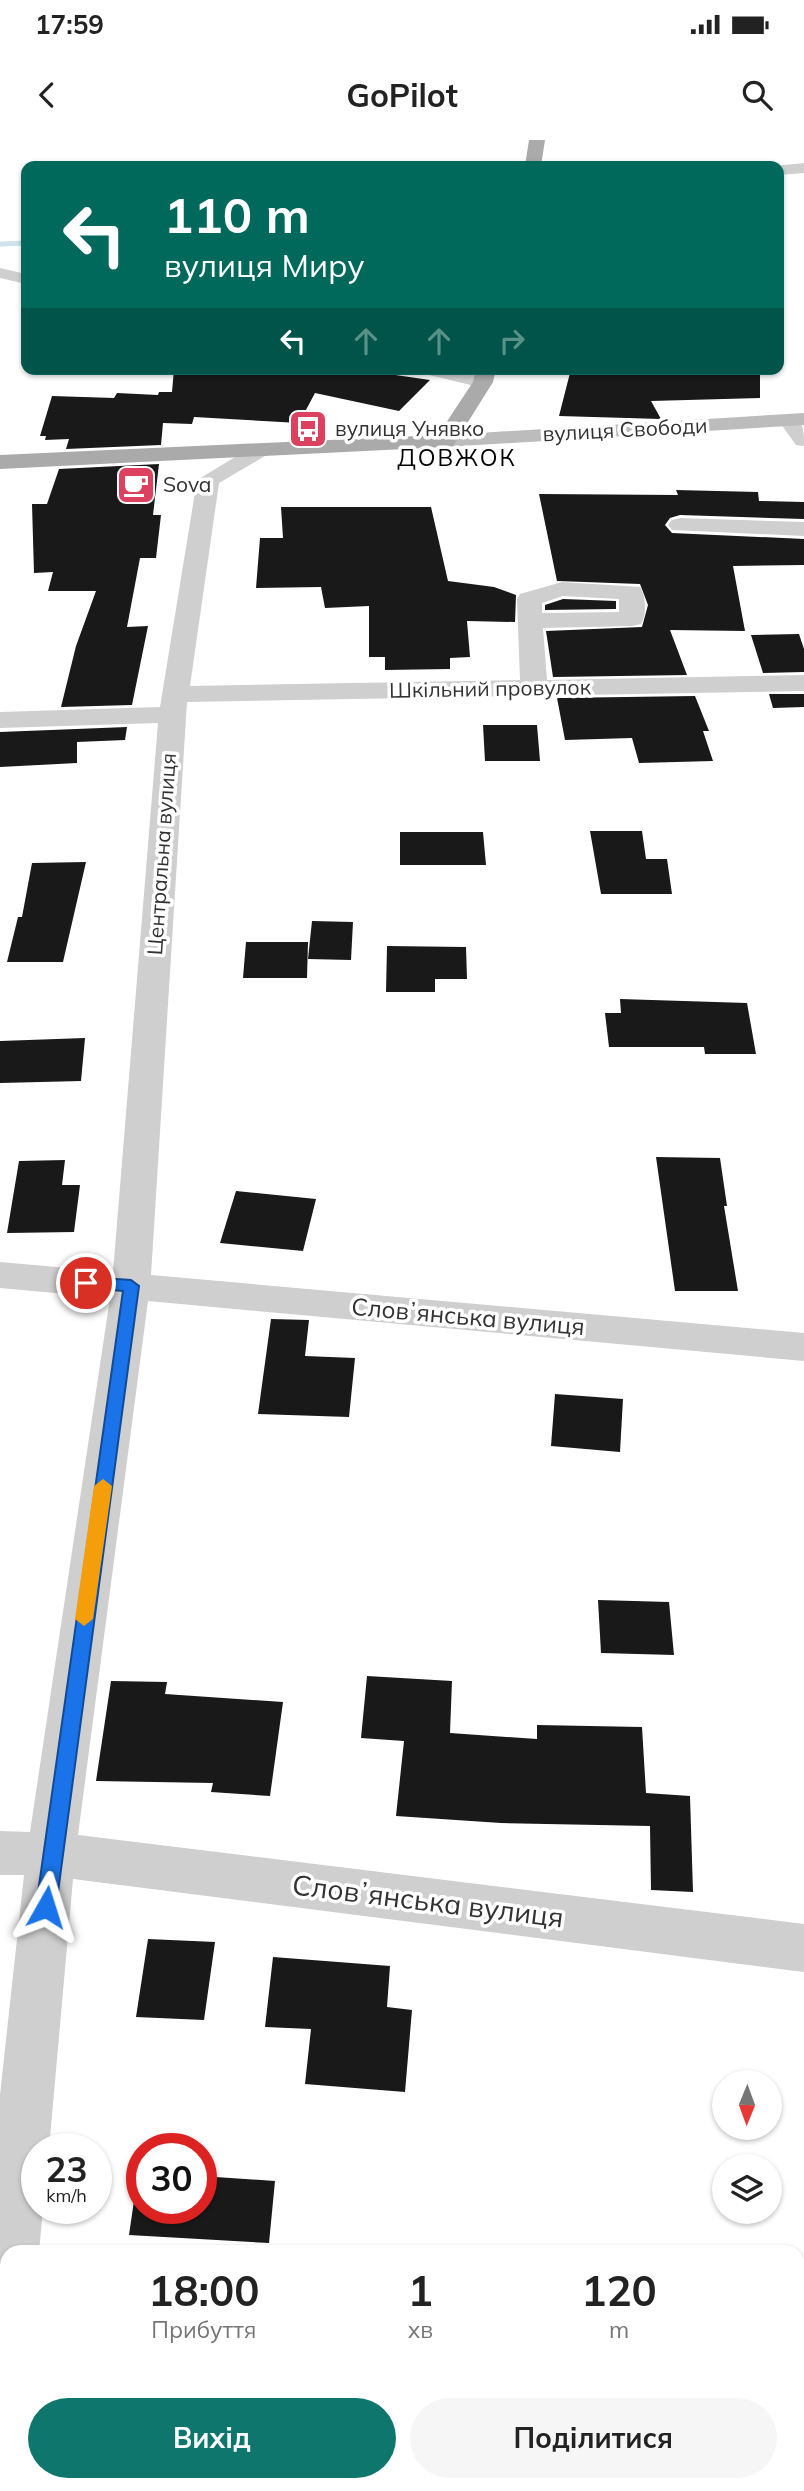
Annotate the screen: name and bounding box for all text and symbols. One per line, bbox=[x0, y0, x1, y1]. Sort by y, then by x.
text: 17:59 bbox=[35, 8, 104, 41]
text: GoPilot bbox=[346, 75, 458, 115]
icon: back bbox=[28, 76, 66, 114]
icon: search bbox=[738, 76, 776, 114]
text: 110 m bbox=[164, 184, 310, 245]
icon: left bbox=[49, 189, 140, 280]
text: вулиця Миру bbox=[164, 245, 365, 285]
icon: left bbox=[274, 322, 312, 360]
icon: ahead bbox=[347, 322, 385, 360]
icon: ahead bbox=[420, 322, 458, 360]
icon: right bbox=[493, 322, 531, 360]
bus stop icon: вулиця Унявко bbox=[287, 408, 329, 450]
street label: вулиця Свободи bbox=[542, 412, 708, 446]
place label: вулиця Унявко bbox=[335, 415, 484, 441]
district label: ДОВЖОК bbox=[397, 443, 517, 472]
cafe icon: Sova bbox=[115, 464, 157, 506]
place label: Sova bbox=[163, 471, 211, 497]
street label: Шкільний провулок bbox=[389, 673, 592, 703]
street label: Центральна вулиця bbox=[141, 752, 181, 956]
pin bbox=[56, 1253, 116, 1313]
icon: arrive bbox=[67, 1264, 105, 1302]
street label: Словʼянська вулиця bbox=[350, 1291, 586, 1341]
street label: Словʼянська вулиця bbox=[290, 1866, 566, 1935]
position arrow bbox=[9, 1870, 83, 1944]
north arrow bbox=[712, 2070, 782, 2140]
map controls bbox=[712, 2070, 782, 2224]
speed limit sign: 30 bbox=[126, 2133, 217, 2224]
text: 23 bbox=[45, 2147, 88, 2191]
button: layers bbox=[712, 2154, 782, 2224]
text: km/h bbox=[46, 2184, 87, 2207]
text: 18:00 bbox=[148, 2264, 259, 2317]
text: 1 bbox=[408, 2264, 433, 2317]
text: 120 bbox=[581, 2264, 657, 2317]
text: Прибуття bbox=[151, 2315, 256, 2344]
text: хв bbox=[408, 2315, 433, 2344]
text: m bbox=[609, 2315, 629, 2344]
button: Вихід bbox=[28, 2398, 396, 2478]
button: Поділитися bbox=[410, 2398, 777, 2478]

